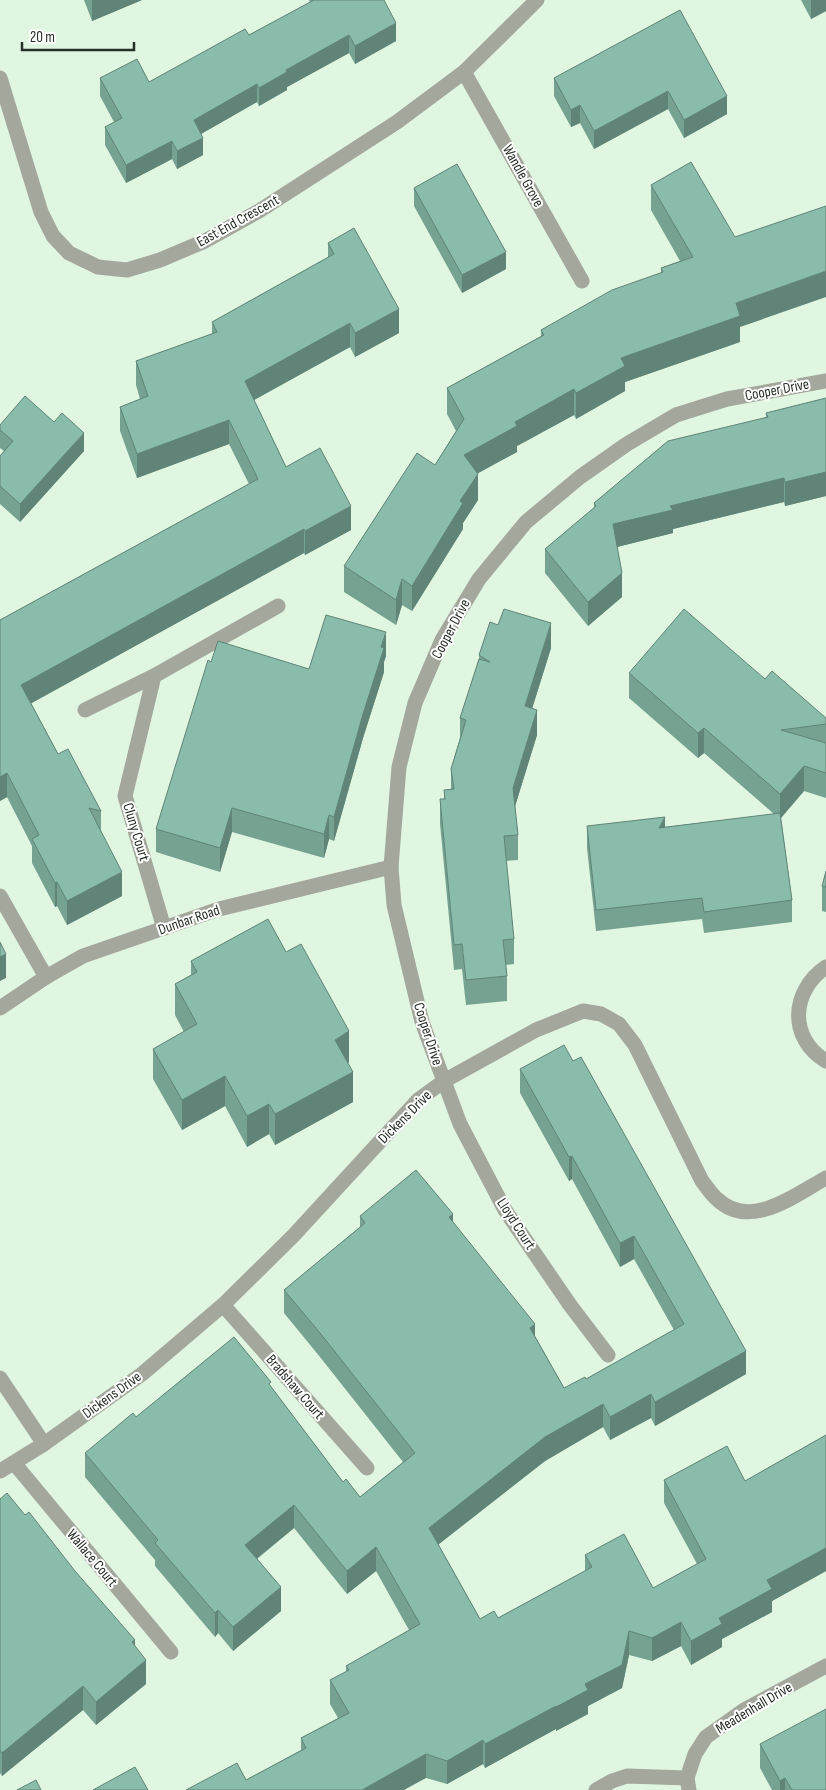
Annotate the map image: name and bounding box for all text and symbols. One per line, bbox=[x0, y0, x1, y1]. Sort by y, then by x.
scale bar bbox=[22, 20, 135, 52]
text: 20 m bbox=[30, 28, 55, 47]
street label: Wandle Grove bbox=[498, 141, 548, 211]
street label: East End Crescent bbox=[194, 190, 283, 251]
street label: Cooper Drive bbox=[743, 375, 811, 405]
street label: Cooper Drive bbox=[427, 596, 475, 662]
street label: Cluny Court bbox=[118, 801, 154, 864]
street label: Dunbar Road bbox=[156, 901, 222, 939]
street label: Cooper Drive bbox=[409, 1000, 447, 1068]
street label: Dickens Drive bbox=[374, 1086, 436, 1148]
street label: Lloyd Court bbox=[492, 1195, 540, 1254]
street label: Bradshaw Court bbox=[262, 1351, 329, 1424]
street label: Dickens Drive bbox=[79, 1367, 145, 1423]
street label: Wallace Court bbox=[62, 1525, 122, 1591]
street label: Meadenhall Drive bbox=[712, 1678, 796, 1738]

